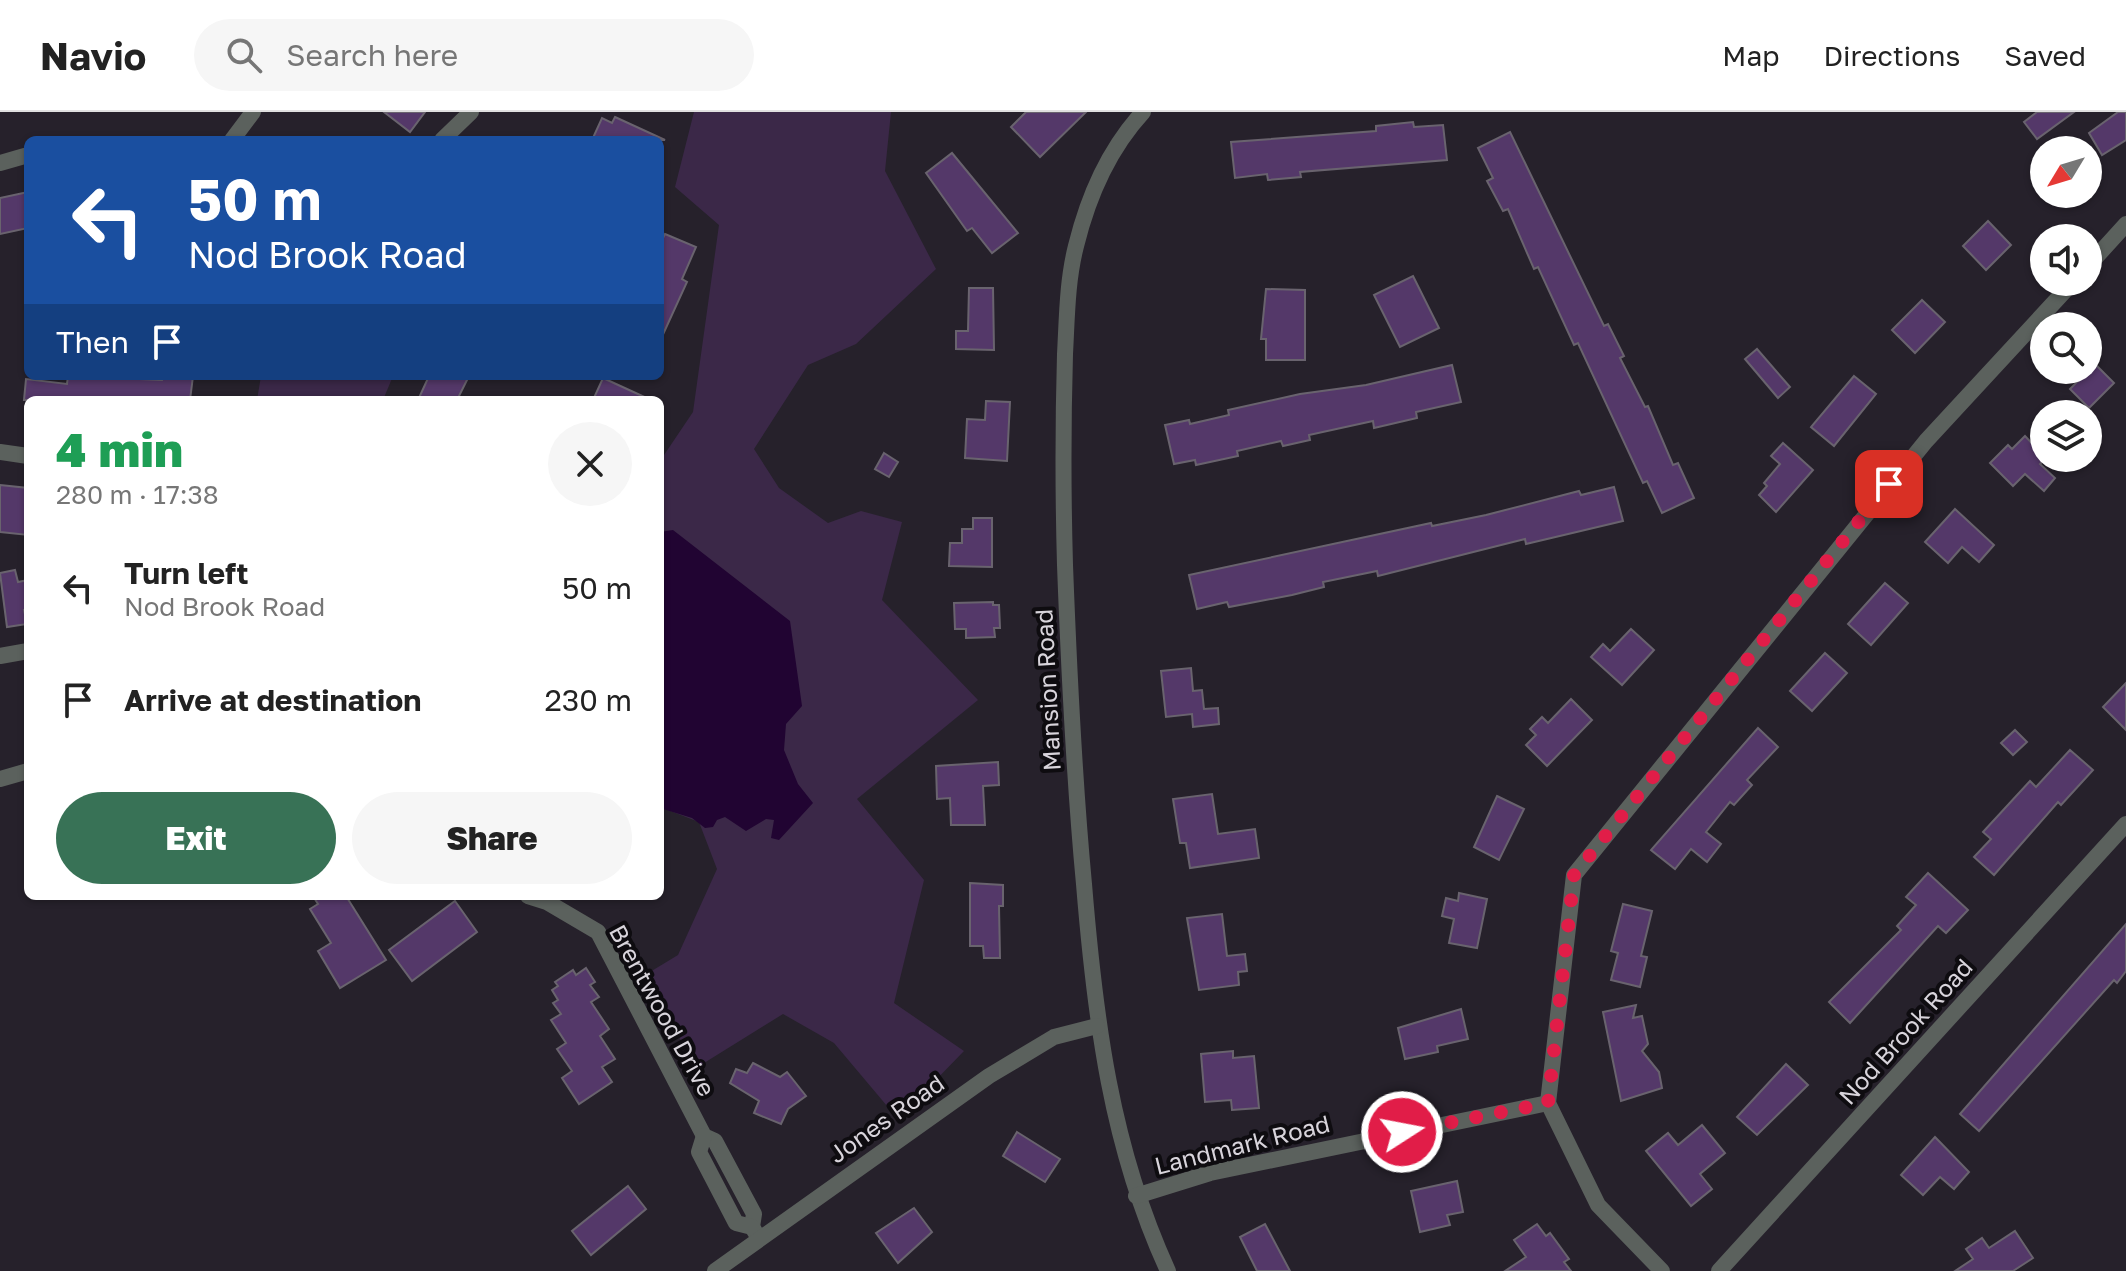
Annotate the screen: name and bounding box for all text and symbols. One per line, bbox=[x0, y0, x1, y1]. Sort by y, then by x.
search box bbox=[194, 19, 754, 91]
text: Navio bbox=[40, 33, 146, 78]
icon: search bbox=[222, 33, 266, 77]
text: Search here bbox=[286, 37, 458, 73]
text: Map bbox=[1722, 39, 1779, 72]
text: Directions bbox=[1823, 39, 1960, 72]
text: Saved bbox=[2004, 39, 2086, 72]
north arrow bbox=[2030, 136, 2102, 208]
map controls bbox=[2030, 136, 2102, 472]
text: 50 m bbox=[188, 165, 322, 232]
icon: left bbox=[56, 168, 160, 272]
button: sound bbox=[2030, 224, 2102, 296]
text: Nod Brook Road bbox=[188, 233, 467, 276]
button: search bbox=[2030, 312, 2102, 384]
icon: arrive bbox=[145, 320, 189, 364]
text: Then bbox=[56, 324, 129, 360]
button: layers bbox=[2030, 400, 2102, 472]
text: 4 min bbox=[56, 420, 183, 478]
button: close bbox=[548, 422, 632, 506]
pin bbox=[1855, 450, 1923, 518]
icon: arrive bbox=[1867, 462, 1911, 506]
text: 280 m · 17:38 bbox=[56, 479, 219, 510]
text: Turn left bbox=[124, 555, 249, 591]
icon: left bbox=[56, 566, 100, 610]
text: 50 m bbox=[562, 570, 632, 606]
text: Nod Brook Road bbox=[124, 591, 325, 622]
street label: Mansion Road bbox=[1028, 608, 1066, 772]
icon: arrive bbox=[56, 678, 100, 722]
text: Arrive at destination bbox=[124, 682, 421, 718]
text: 230 m bbox=[544, 682, 632, 718]
button: Exit bbox=[56, 792, 336, 884]
button: Share bbox=[352, 792, 632, 884]
street label: Brentwood Drive bbox=[604, 919, 722, 1101]
street label: Nod Brook Road bbox=[1832, 952, 1978, 1110]
street label: Jones Road bbox=[823, 1068, 949, 1168]
position arrow bbox=[1360, 1090, 1444, 1174]
street label: Landmark Road bbox=[1151, 1108, 1333, 1180]

